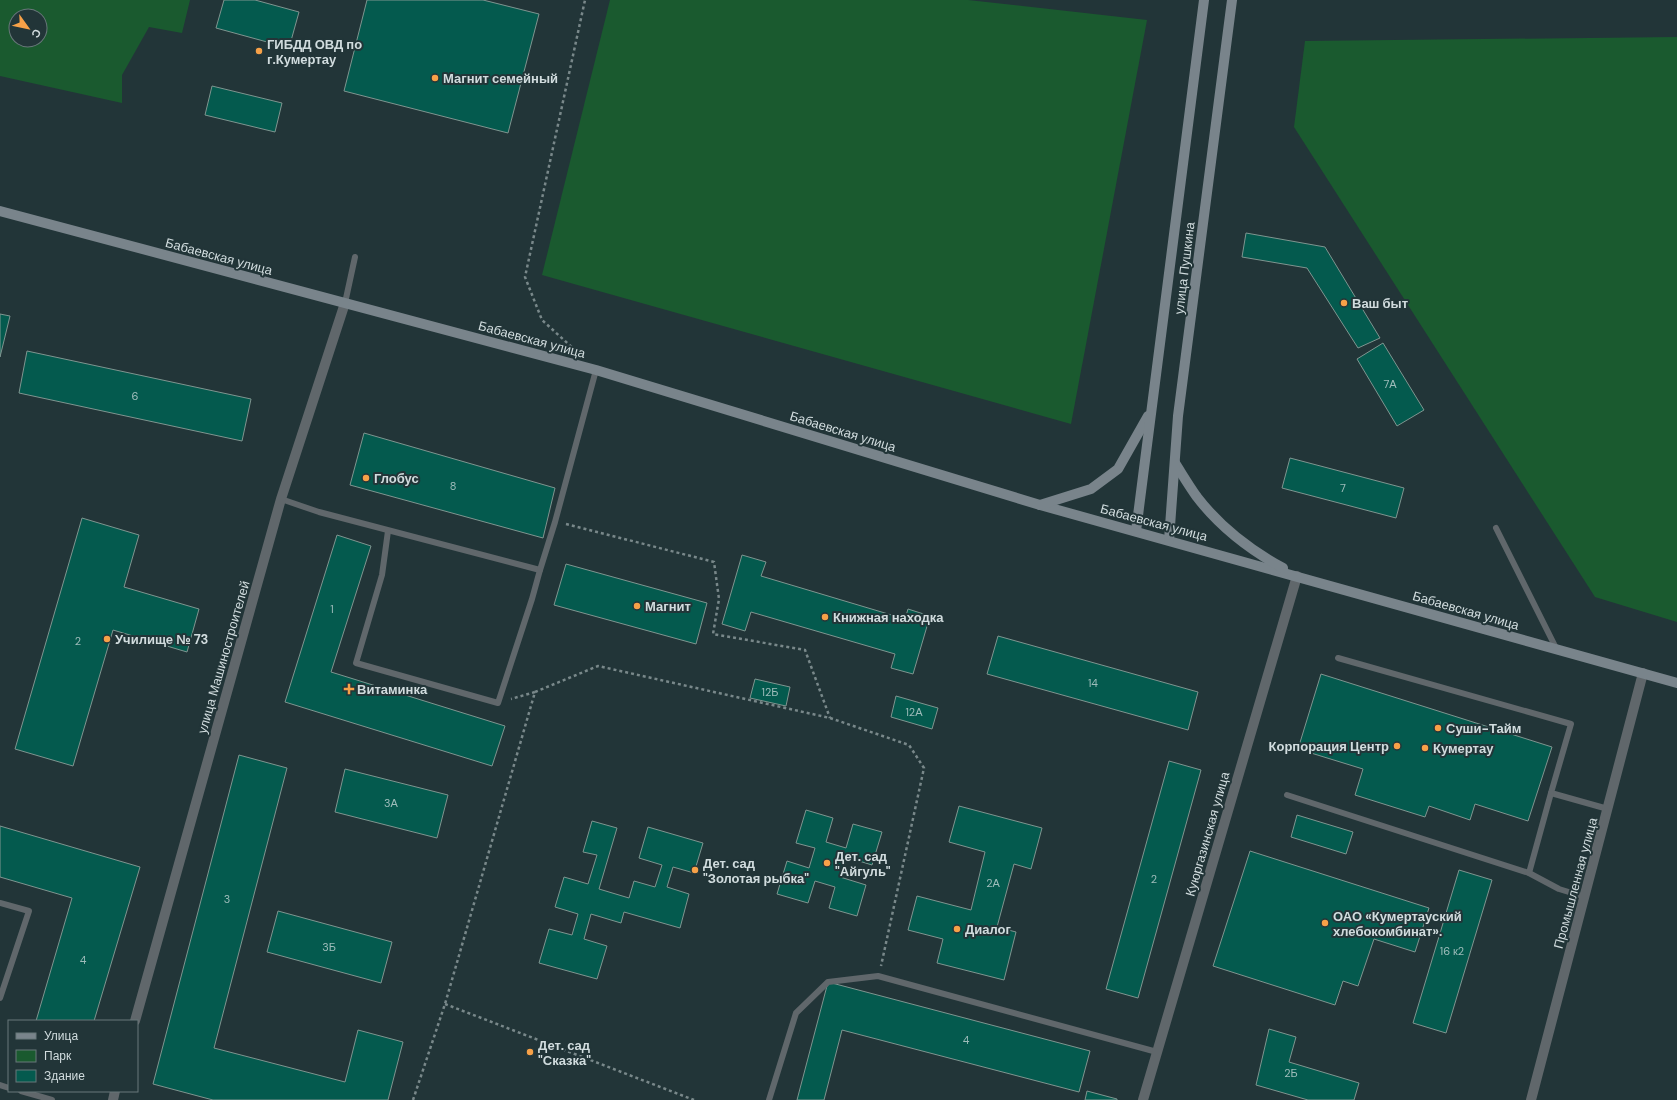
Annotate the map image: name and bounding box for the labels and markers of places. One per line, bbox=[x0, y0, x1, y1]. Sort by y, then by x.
place label: ГИБДД ОВД по г.Кумертау bbox=[267, 36, 362, 68]
marker: ГИБДД ОВД по г.Кумертау bbox=[254, 46, 264, 56]
place label: Магнит семейный bbox=[443, 70, 558, 87]
marker: Магнит семейный bbox=[430, 73, 440, 83]
place label: Ваш быт bbox=[1352, 295, 1408, 312]
marker: Ваш быт bbox=[1339, 298, 1349, 308]
place label: Глобус bbox=[374, 470, 419, 487]
marker: Глобус bbox=[361, 473, 371, 483]
place label: Магнит bbox=[645, 598, 691, 615]
marker: Магнит bbox=[632, 601, 642, 611]
place label: Книжная находка bbox=[833, 609, 944, 626]
marker: Книжная находка bbox=[820, 612, 830, 622]
place label: Училище № 73 bbox=[115, 631, 209, 648]
marker: Училище № 73 bbox=[102, 634, 112, 644]
place label: Витаминка bbox=[357, 681, 428, 698]
marker: Витаминка bbox=[344, 684, 354, 694]
place label: Суши-Тайм bbox=[1446, 720, 1521, 737]
marker: Суши-Тайм bbox=[1433, 723, 1443, 733]
place label: Корпорация Центр bbox=[1269, 738, 1389, 755]
place label: Кумертау bbox=[1433, 740, 1494, 757]
marker: Корпорация Центр bbox=[1392, 741, 1402, 751]
marker: Кумертау bbox=[1420, 743, 1430, 753]
place label: Дет. сад "Айгуль" bbox=[835, 848, 891, 880]
place label: Дет. сад "Золотая рыбка" bbox=[703, 855, 809, 887]
marker: Дет. сад "Айгуль" bbox=[822, 858, 832, 868]
marker: Дет. сад "Золотая рыбка" bbox=[690, 865, 700, 875]
place label: ОАО «Кумертауский хлебокомбинат». bbox=[1333, 908, 1462, 940]
marker: ОАО «Кумертауский хлебокомбинат». bbox=[1320, 918, 1330, 928]
place label: Диалог bbox=[965, 921, 1012, 938]
marker: Диалог bbox=[952, 924, 962, 934]
place label: Дет. сад "Сказка" bbox=[538, 1037, 591, 1069]
marker: Дет. сад "Сказка" bbox=[525, 1047, 535, 1057]

